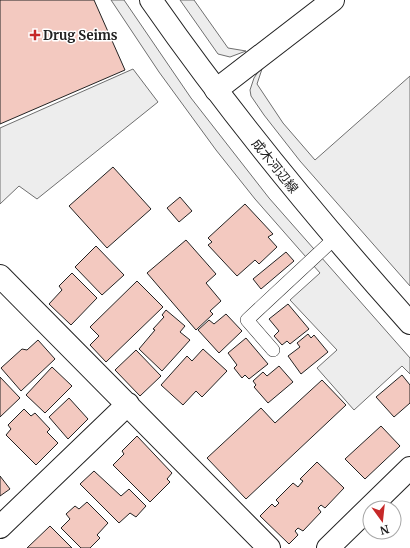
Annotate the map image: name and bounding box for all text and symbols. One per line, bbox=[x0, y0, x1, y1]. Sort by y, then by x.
place label: Drug Seims bbox=[43, 27, 118, 44]
marker: Drug Seims bbox=[30, 30, 40, 40]
street label: 成木河辺線 bbox=[248, 135, 302, 197]
north arrow bbox=[362, 500, 402, 540]
text: N bbox=[378, 522, 391, 538]

